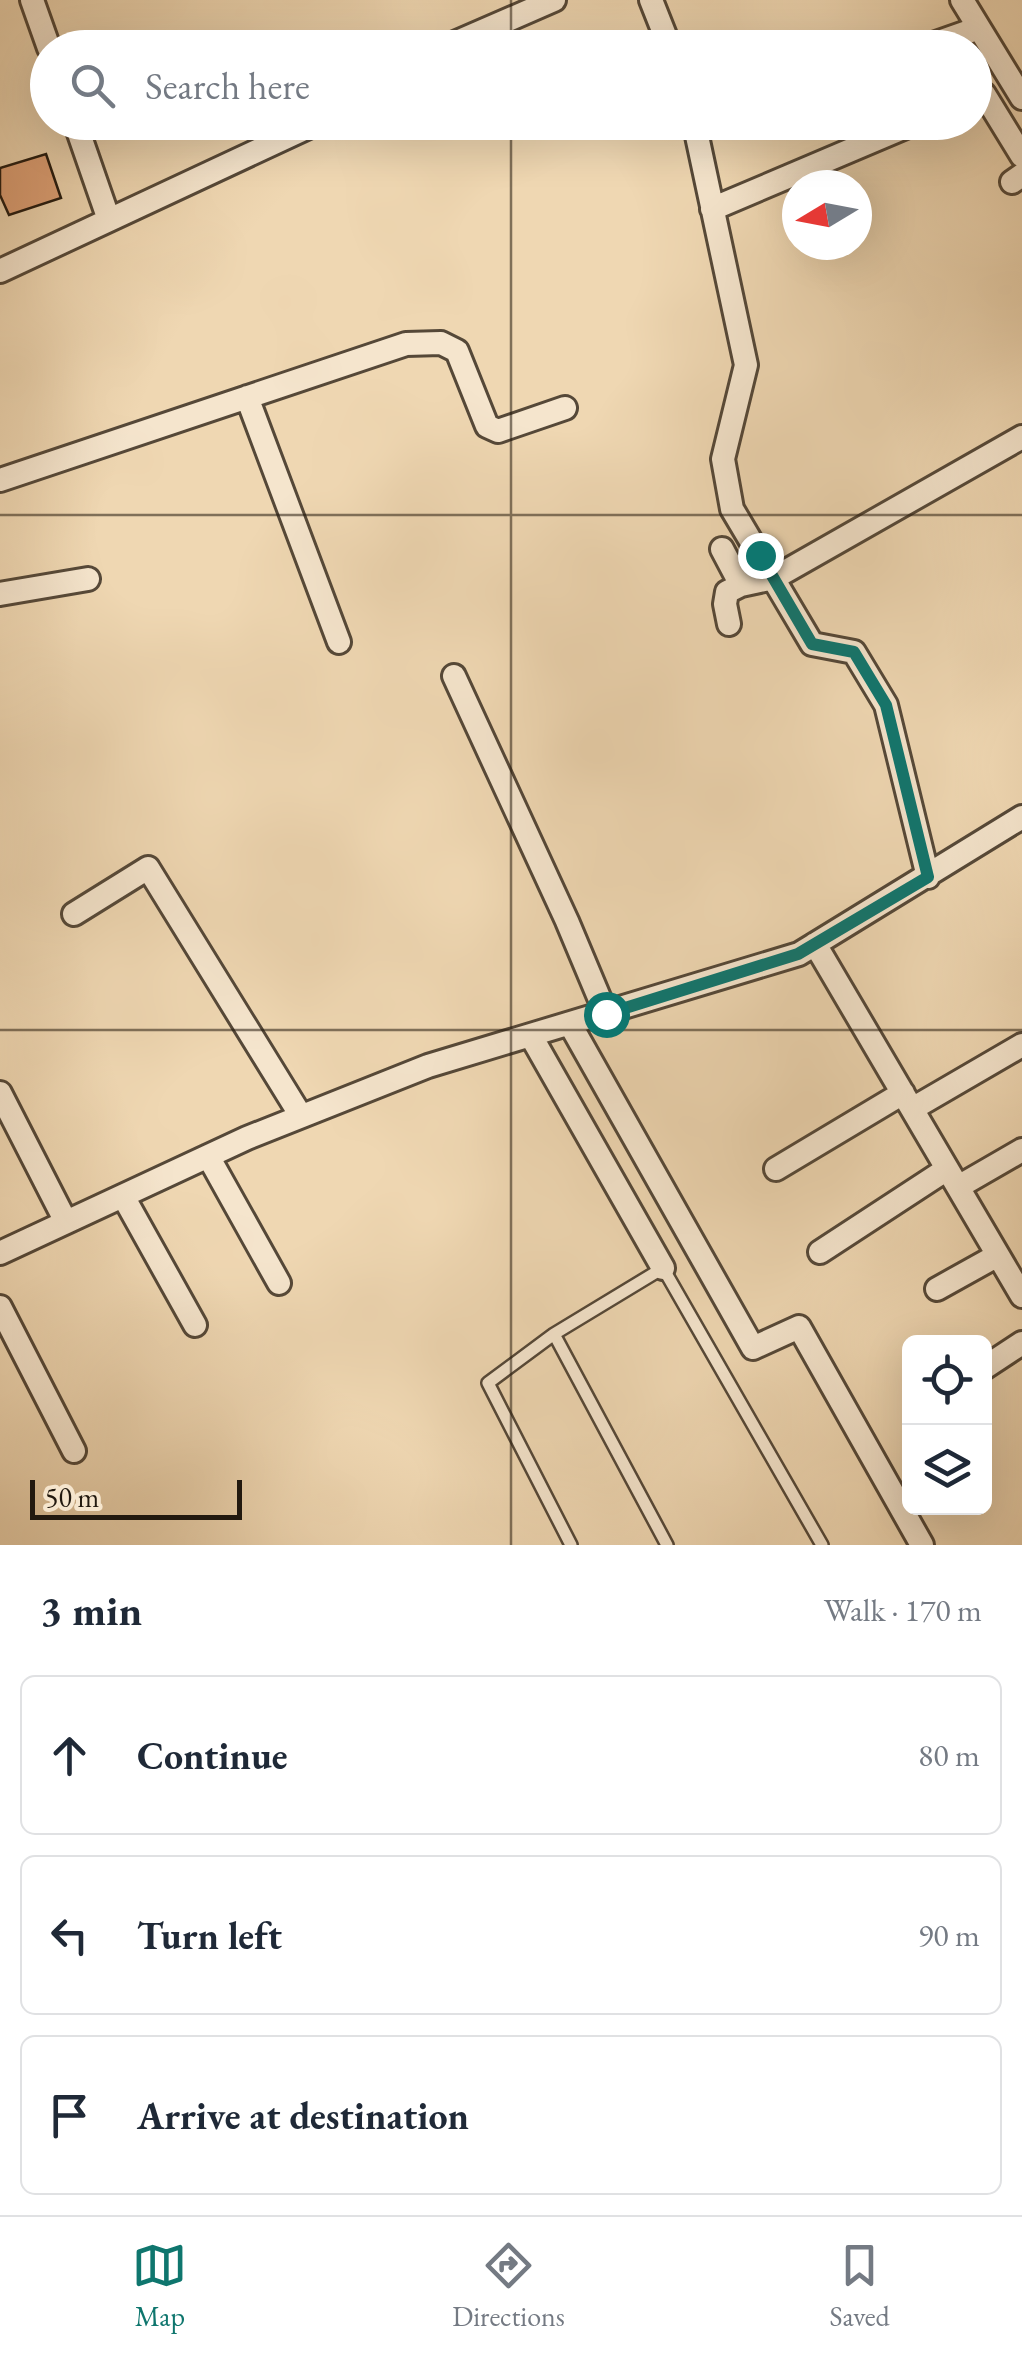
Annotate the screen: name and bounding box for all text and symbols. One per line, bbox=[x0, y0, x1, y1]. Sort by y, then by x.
search box bbox=[30, 30, 992, 140]
icon: search bbox=[65, 58, 120, 113]
text: Search here bbox=[145, 61, 310, 110]
north arrow bbox=[782, 170, 872, 260]
route end bbox=[738, 533, 784, 579]
route start bbox=[584, 992, 630, 1038]
map controls bbox=[902, 1335, 992, 1515]
button: locate bbox=[902, 1335, 992, 1425]
button: layers bbox=[902, 1425, 992, 1515]
scale bar bbox=[30, 1475, 242, 1520]
text: 50 m bbox=[45, 1479, 99, 1515]
text: 3 min bbox=[40, 1583, 142, 1638]
text: Walk · 170 m bbox=[824, 1589, 982, 1631]
icon: ahead bbox=[42, 1728, 97, 1783]
text: Continue bbox=[137, 1731, 288, 1780]
text: 80 m bbox=[918, 1734, 980, 1776]
icon: left bbox=[42, 1908, 97, 1963]
text: Turn left bbox=[137, 1911, 282, 1960]
text: 90 m bbox=[918, 1914, 980, 1956]
icon: arrive bbox=[42, 2088, 97, 2143]
text: Arrive at destination bbox=[137, 2091, 469, 2140]
tab: Map bbox=[132, 2238, 187, 2334]
tab: Directions bbox=[452, 2238, 565, 2334]
tab: Saved bbox=[830, 2238, 890, 2334]

